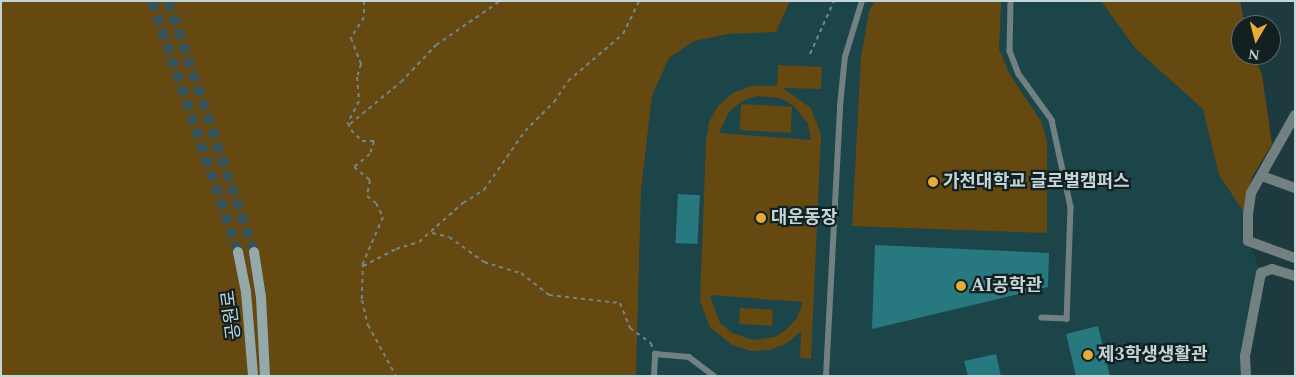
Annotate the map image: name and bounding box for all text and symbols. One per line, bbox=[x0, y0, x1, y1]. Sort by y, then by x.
north arrow bbox=[1231, 15, 1281, 65]
text: N bbox=[1247, 43, 1261, 66]
place label: 가천대학교 글로벌캠퍼스 bbox=[943, 171, 1130, 193]
marker: 가천대학교 글로벌캠퍼스 bbox=[927, 176, 939, 188]
place label: 대운동장 bbox=[771, 207, 837, 229]
marker: 대운동장 bbox=[755, 212, 767, 224]
place label: AI공학관 bbox=[971, 275, 1042, 297]
marker: AI공학관 bbox=[955, 280, 967, 292]
street label: 공원로 bbox=[218, 289, 246, 341]
place label: 제3학생생활관 bbox=[1098, 344, 1207, 366]
marker: 제3학생생활관 bbox=[1082, 349, 1094, 361]

